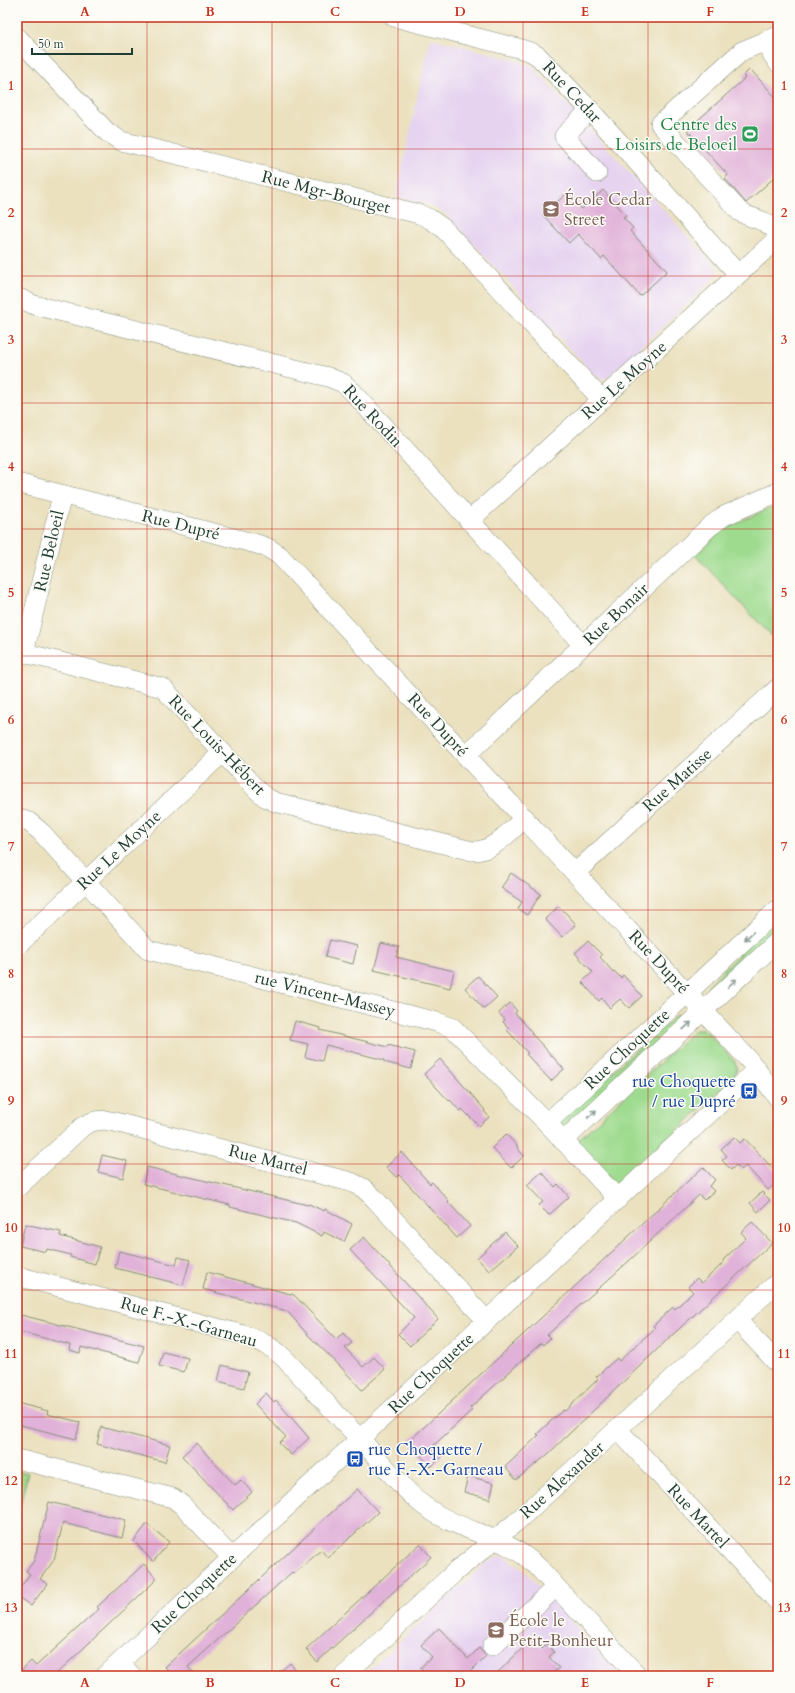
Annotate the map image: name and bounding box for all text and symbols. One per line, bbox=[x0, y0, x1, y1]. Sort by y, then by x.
text: A bbox=[80, 3, 90, 21]
text: B bbox=[205, 3, 215, 21]
text: C bbox=[330, 3, 340, 21]
text: D bbox=[454, 3, 466, 21]
text: E bbox=[581, 3, 589, 21]
text: F bbox=[706, 3, 714, 21]
scale bar bbox=[32, 30, 132, 56]
text: 50 m bbox=[38, 36, 65, 52]
street label: Rue Cedar bbox=[537, 56, 607, 128]
text: 1 bbox=[8, 77, 14, 95]
text: 1 bbox=[781, 77, 787, 95]
place label: Centre des Loisirs de Beloeil bbox=[615, 113, 738, 156]
sports icon: Centre des Loisirs de Beloeil bbox=[740, 124, 760, 144]
street label: Rue Mgr-Bourget bbox=[259, 165, 393, 219]
place label: École Cedar Street bbox=[564, 188, 652, 231]
school or university icon: École Cedar Street bbox=[541, 199, 561, 219]
text: 2 bbox=[8, 204, 15, 222]
text: 2 bbox=[781, 204, 788, 222]
text: 3 bbox=[8, 331, 15, 349]
text: 3 bbox=[781, 331, 788, 349]
street label: Rue Le Moyne bbox=[576, 335, 672, 425]
street label: Rue Rodin bbox=[338, 380, 408, 453]
text: 4 bbox=[8, 458, 15, 476]
text: 4 bbox=[781, 458, 788, 476]
street label: Rue Dupré bbox=[140, 504, 222, 546]
street label: Rue Beloeil bbox=[28, 507, 70, 594]
street label: Rue Bonair bbox=[578, 577, 654, 650]
text: 5 bbox=[8, 584, 14, 602]
text: 5 bbox=[781, 584, 787, 602]
street label: Rue Dupré bbox=[402, 688, 474, 762]
street label: Rue Louis-Hébert bbox=[163, 690, 271, 800]
text: 6 bbox=[8, 711, 15, 729]
text: 6 bbox=[781, 711, 788, 729]
street label: Rue Matisse bbox=[637, 743, 717, 817]
street label: Rue Le Moyne bbox=[72, 805, 166, 895]
text: 7 bbox=[8, 838, 15, 856]
text: 7 bbox=[781, 838, 788, 856]
street label: Rue Dupré bbox=[623, 925, 695, 999]
one-way arrow bbox=[745, 931, 755, 940]
text: 8 bbox=[8, 965, 14, 983]
street label: rue Vincent-Massey bbox=[252, 965, 398, 1023]
text: 8 bbox=[781, 965, 787, 983]
one-way arrow bbox=[727, 979, 737, 988]
street label: Rue Choquette bbox=[579, 1003, 675, 1095]
one-way arrow bbox=[682, 1021, 692, 1030]
place label: rue Choquette / rue Dupré bbox=[632, 1070, 736, 1113]
bus stop icon: rue Choquette / rue Dupré bbox=[739, 1081, 759, 1101]
text: 9 bbox=[8, 1092, 15, 1110]
text: 9 bbox=[781, 1092, 788, 1110]
one-way arrow bbox=[587, 1110, 597, 1119]
street label: Rue Martel bbox=[226, 1139, 310, 1181]
text: 10 bbox=[4, 1219, 18, 1237]
text: 10 bbox=[777, 1219, 791, 1237]
street label: Rue F.-X.-Garneau bbox=[118, 1291, 260, 1353]
street label: Rue Choquette bbox=[383, 1327, 479, 1419]
text: 11 bbox=[4, 1345, 18, 1363]
text: 11 bbox=[777, 1345, 791, 1363]
street label: Rue Alexander bbox=[515, 1435, 610, 1524]
place label: rue Choquette / rue F.-X.-Garneau bbox=[368, 1438, 504, 1481]
bus stop icon: rue Choquette / rue F.-X.-Garneau bbox=[345, 1449, 365, 1469]
text: 12 bbox=[4, 1472, 18, 1490]
text: 12 bbox=[777, 1472, 791, 1490]
street label: Rue Martel bbox=[662, 1479, 734, 1554]
street label: Rue Choquette bbox=[146, 1547, 242, 1639]
text: 13 bbox=[4, 1599, 18, 1617]
text: 13 bbox=[777, 1599, 791, 1617]
place label: École le Petit-Bonheur bbox=[509, 1609, 614, 1652]
school or university icon: École le Petit-Bonheur bbox=[486, 1620, 506, 1640]
text: A bbox=[80, 1674, 90, 1692]
text: B bbox=[205, 1674, 215, 1692]
text: C bbox=[330, 1674, 340, 1692]
text: D bbox=[454, 1674, 466, 1692]
text: E bbox=[581, 1674, 589, 1692]
text: F bbox=[706, 1674, 714, 1692]

